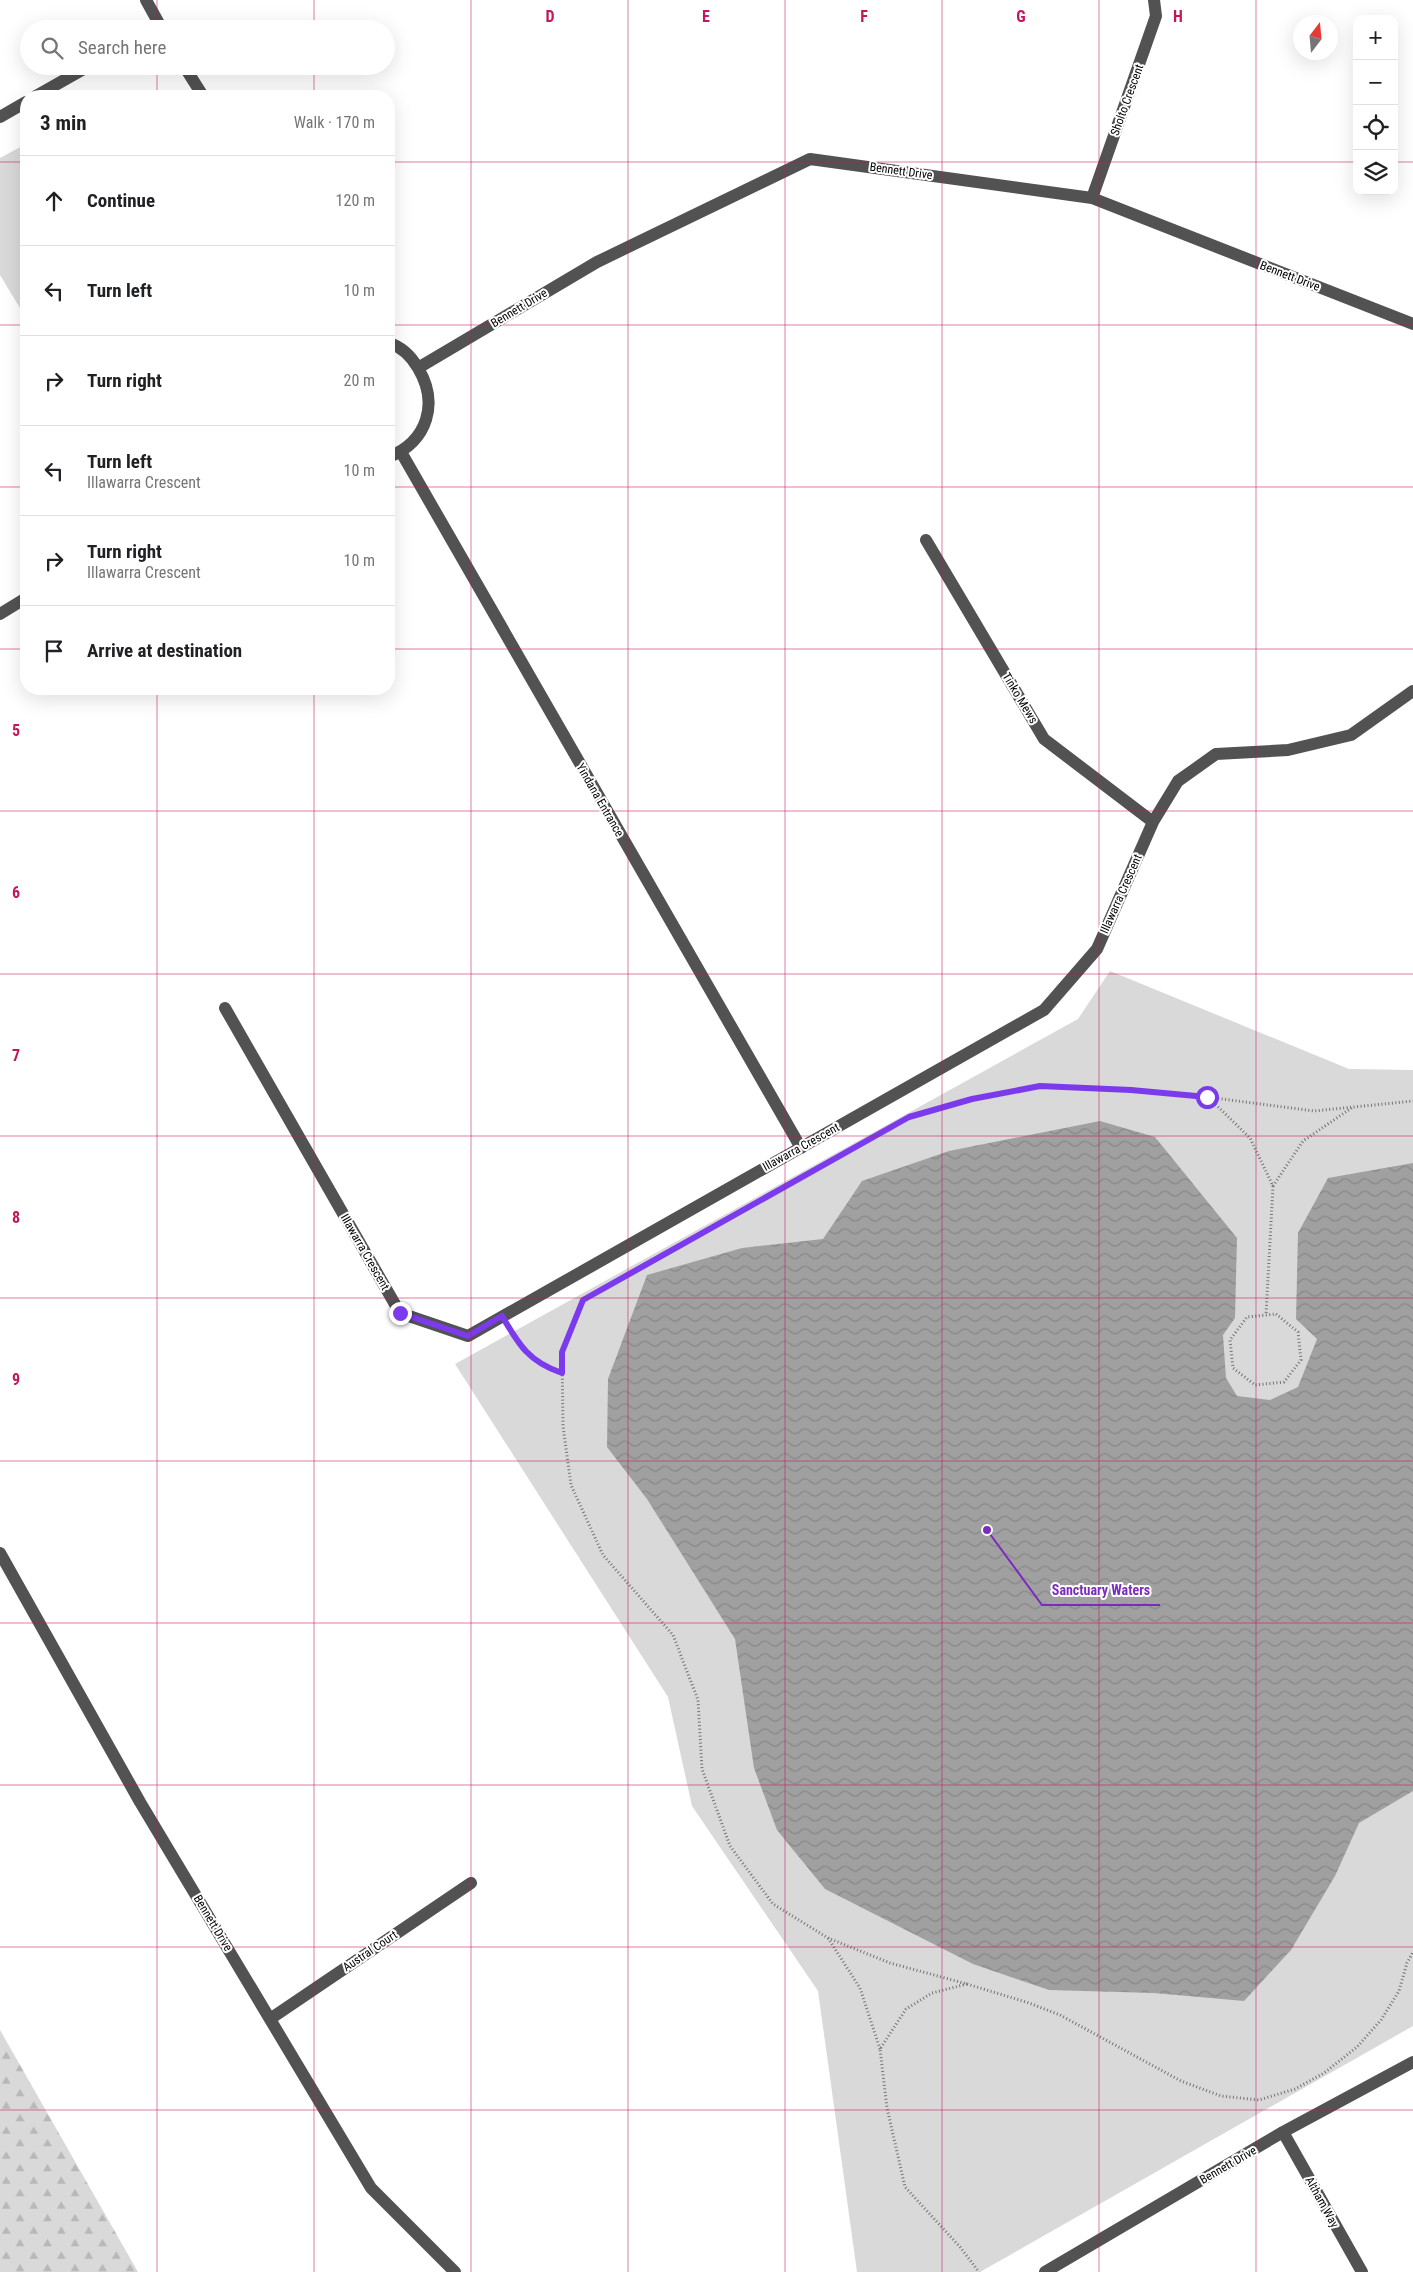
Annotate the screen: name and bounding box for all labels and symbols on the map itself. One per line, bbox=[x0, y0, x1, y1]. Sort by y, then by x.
text: D bbox=[545, 7, 555, 26]
text: E bbox=[702, 7, 710, 26]
text: F bbox=[860, 7, 868, 26]
text: G bbox=[1016, 7, 1026, 26]
text: H bbox=[1173, 7, 1183, 26]
north arrow bbox=[1293, 15, 1338, 60]
street label: Sholto Crescent bbox=[1108, 62, 1147, 138]
street label: Bennett Drive bbox=[869, 160, 934, 182]
street label: Bennett Drive bbox=[1258, 258, 1322, 294]
street label: Bennett Drive bbox=[488, 286, 550, 330]
street label: Tinko Mews bbox=[999, 670, 1041, 726]
text: 5 bbox=[12, 721, 20, 740]
street label: Yindana Entrance bbox=[573, 761, 627, 839]
street label: Illawarra Crescent bbox=[1097, 852, 1145, 936]
text: 6 bbox=[12, 883, 20, 902]
text: 7 bbox=[12, 1046, 20, 1065]
route start bbox=[1196, 1086, 1219, 1109]
street label: Illawarra Crescent bbox=[760, 1120, 842, 1174]
text: 8 bbox=[12, 1208, 20, 1227]
street label: Illawarra Crescent bbox=[338, 1212, 393, 1293]
route end bbox=[389, 1302, 412, 1325]
text: 9 bbox=[12, 1370, 20, 1389]
callout: Sanctuary Waters bbox=[1042, 1576, 1160, 1605]
text: Sanctuary Waters bbox=[1052, 1582, 1150, 1598]
street label: Bennett Drive bbox=[191, 1892, 235, 1954]
street label: Austral Court bbox=[340, 1927, 400, 1974]
street label: Bennett Drive bbox=[1197, 2143, 1259, 2187]
street label: Altham Way bbox=[1302, 2174, 1342, 2230]

